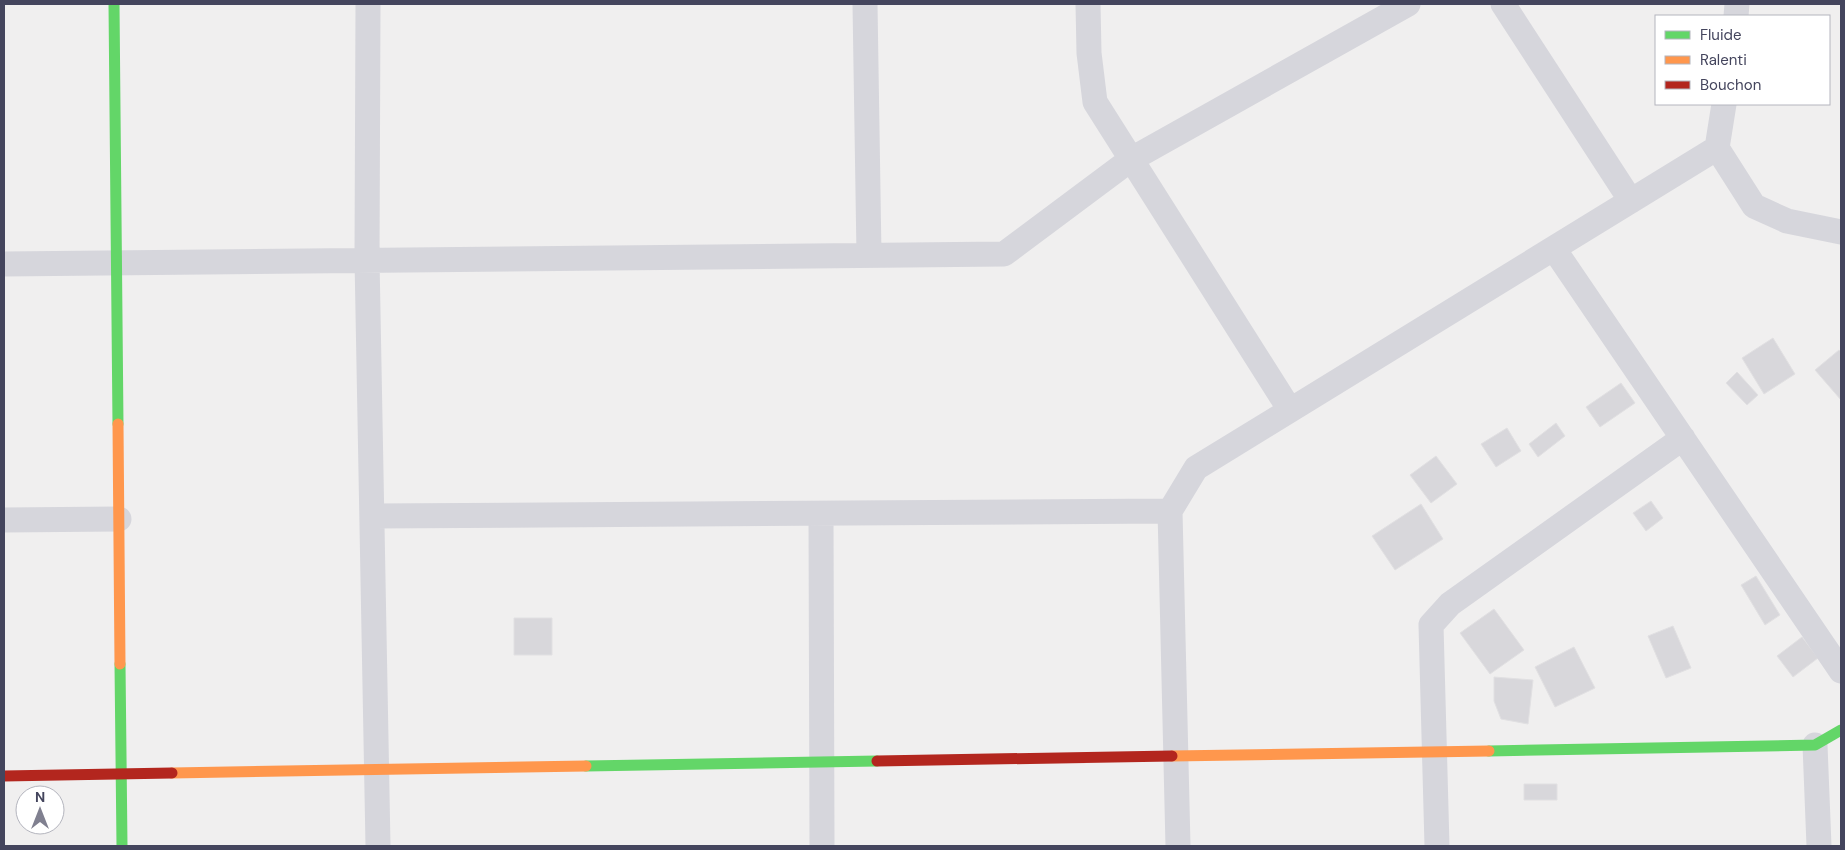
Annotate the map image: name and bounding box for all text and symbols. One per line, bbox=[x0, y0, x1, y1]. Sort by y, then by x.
legend bbox=[1655, 15, 1830, 105]
text: Fluide bbox=[1700, 25, 1742, 45]
text: Ralenti bbox=[1700, 50, 1747, 70]
text: Bouchon bbox=[1700, 75, 1761, 95]
north arrow bbox=[15, 785, 65, 835]
text: N bbox=[35, 788, 45, 806]

